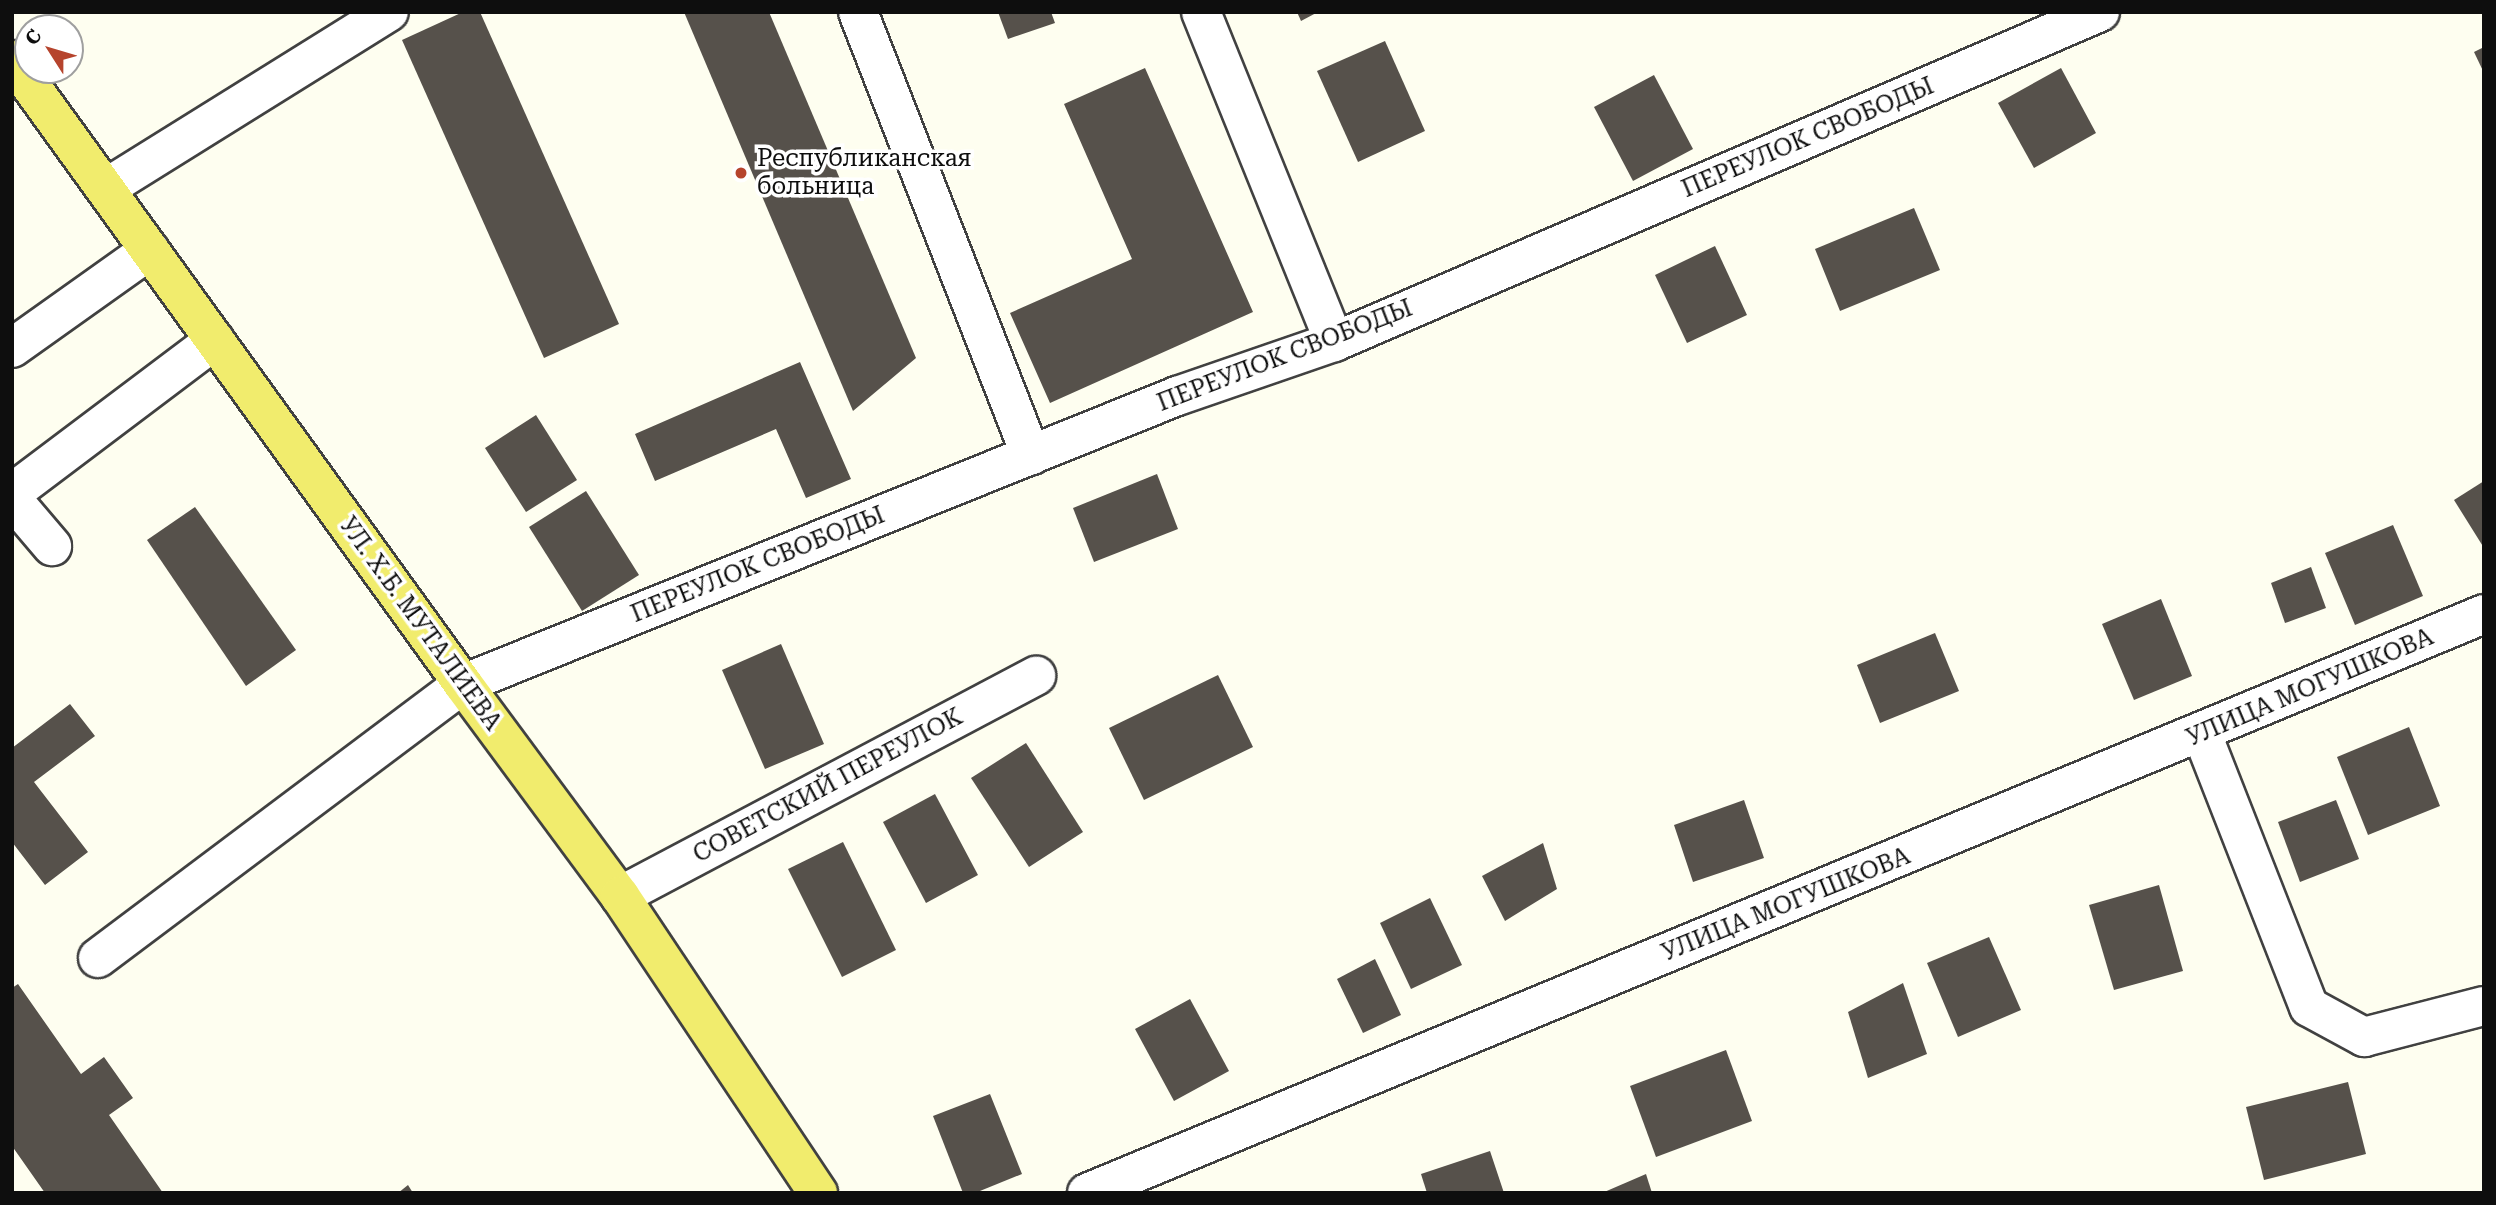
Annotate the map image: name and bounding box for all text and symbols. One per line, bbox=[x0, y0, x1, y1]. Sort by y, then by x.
north arrow bbox=[14, 14, 84, 84]
text: С bbox=[20, 25, 47, 50]
street label: ПЕРЕУЛОК СВОБОДЫ bbox=[1678, 72, 1938, 204]
place label: Республиканская больница bbox=[757, 145, 971, 201]
marker: Республиканская больница bbox=[731, 163, 751, 183]
street label: ПЕРЕУЛОК СВОБОДЫ bbox=[1153, 294, 1417, 418]
street label: ПЕРЕУЛОК СВОБОДЫ bbox=[627, 501, 889, 629]
street label: УЛ. Х.Б. МУТАЛИЕВА bbox=[333, 512, 507, 736]
street label: УЛИЦА МОГУШКОВА bbox=[2182, 623, 2438, 753]
street label: СОВЕТСКИЙ ПЕРЕУЛОК bbox=[689, 703, 967, 869]
street label: УЛИЦА МОГУШКОВА bbox=[1658, 842, 1914, 968]

